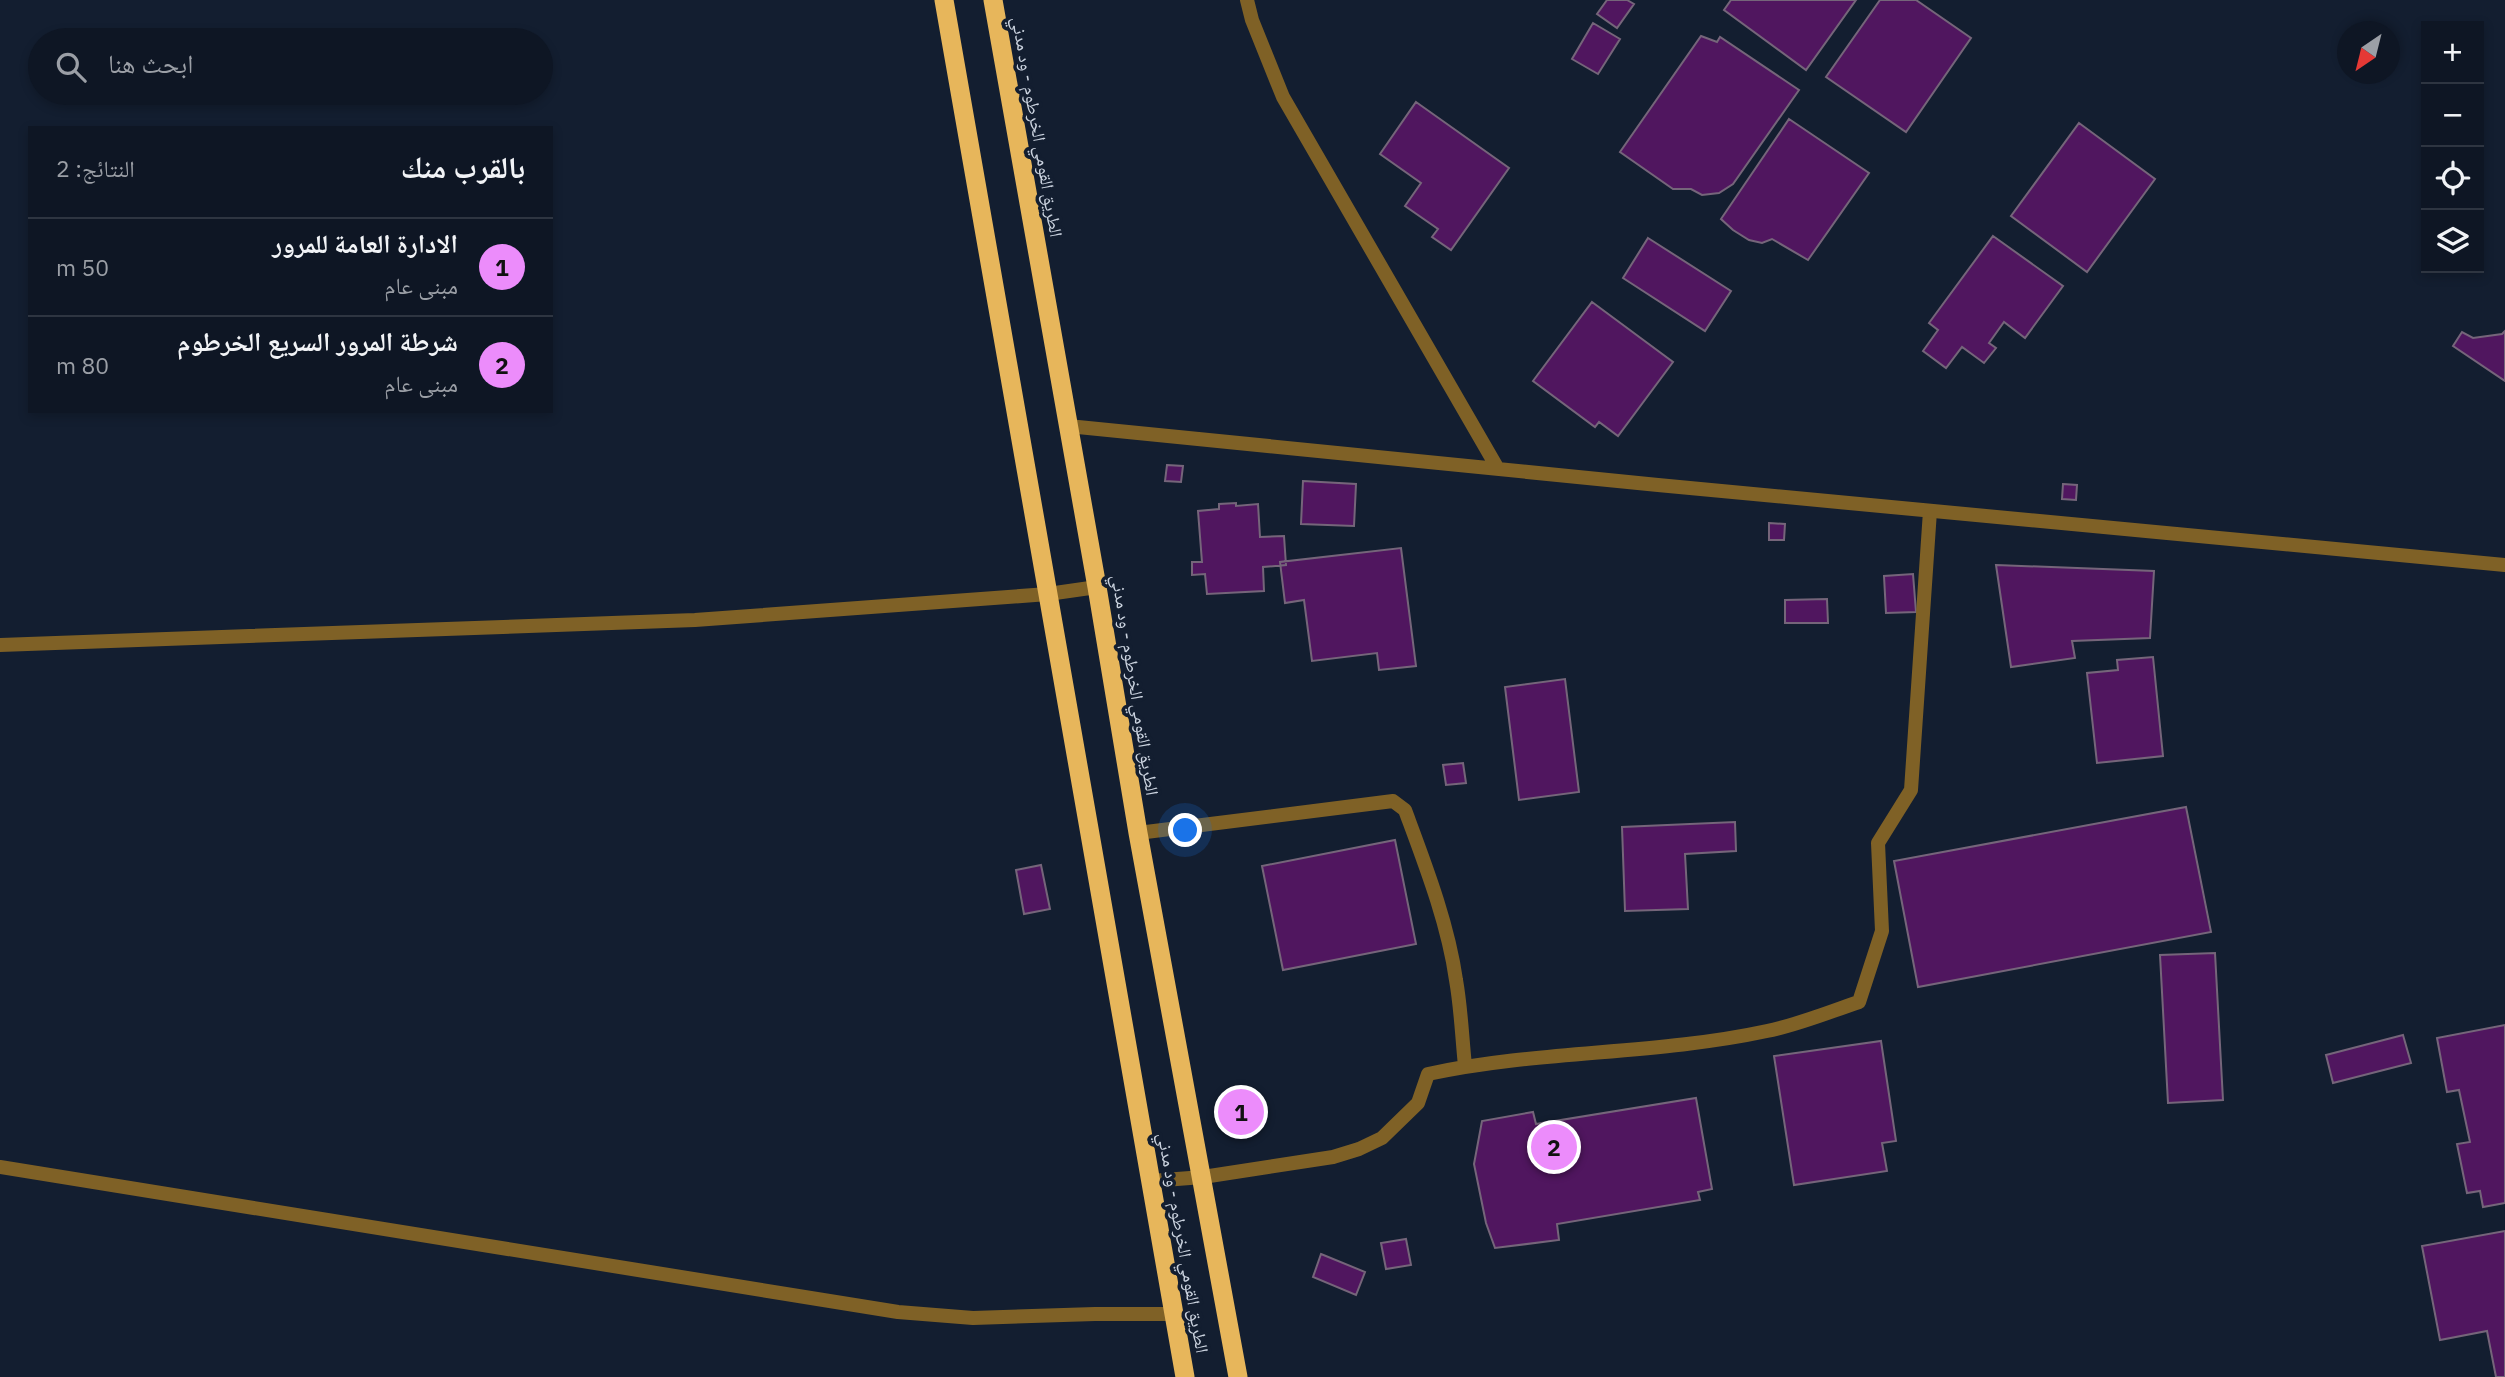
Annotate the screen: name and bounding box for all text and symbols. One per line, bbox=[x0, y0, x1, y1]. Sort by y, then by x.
street label: الطريق القومي الخرطوم - ود مدني bbox=[1003, 15, 1068, 239]
north arrow bbox=[2337, 21, 2400, 84]
map controls bbox=[2421, 21, 2484, 273]
button: + bbox=[2421, 21, 2484, 84]
search box bbox=[28, 28, 553, 105]
text: ابحث هنا bbox=[108, 46, 193, 80]
icon: search bbox=[52, 48, 90, 86]
button: − bbox=[2421, 84, 2484, 147]
text: بالقرب منك bbox=[401, 147, 525, 186]
button: locate bbox=[2421, 147, 2484, 210]
text: النتائج: 2 bbox=[56, 153, 135, 183]
button: layers bbox=[2421, 210, 2484, 273]
text: الادارة العامة للمرور bbox=[272, 226, 458, 260]
text: 50 m bbox=[56, 252, 109, 282]
text: 1 bbox=[495, 252, 509, 282]
text: مبنى عام bbox=[384, 270, 458, 300]
text: شرطة المرور السريع الخرطوم bbox=[177, 324, 458, 358]
text: 80 m bbox=[56, 350, 109, 380]
text: 2 bbox=[495, 350, 509, 380]
text: مبنى عام bbox=[384, 368, 458, 398]
street label: الطريق القومي الخرطوم - ود مدني bbox=[1103, 573, 1164, 798]
your location bbox=[1168, 813, 1202, 847]
pin: 1 bbox=[1218, 1086, 1264, 1138]
pin: 2 bbox=[1531, 1121, 1577, 1173]
street label: الطريق القومي الخرطوم - ود مدني bbox=[1149, 1131, 1214, 1355]

